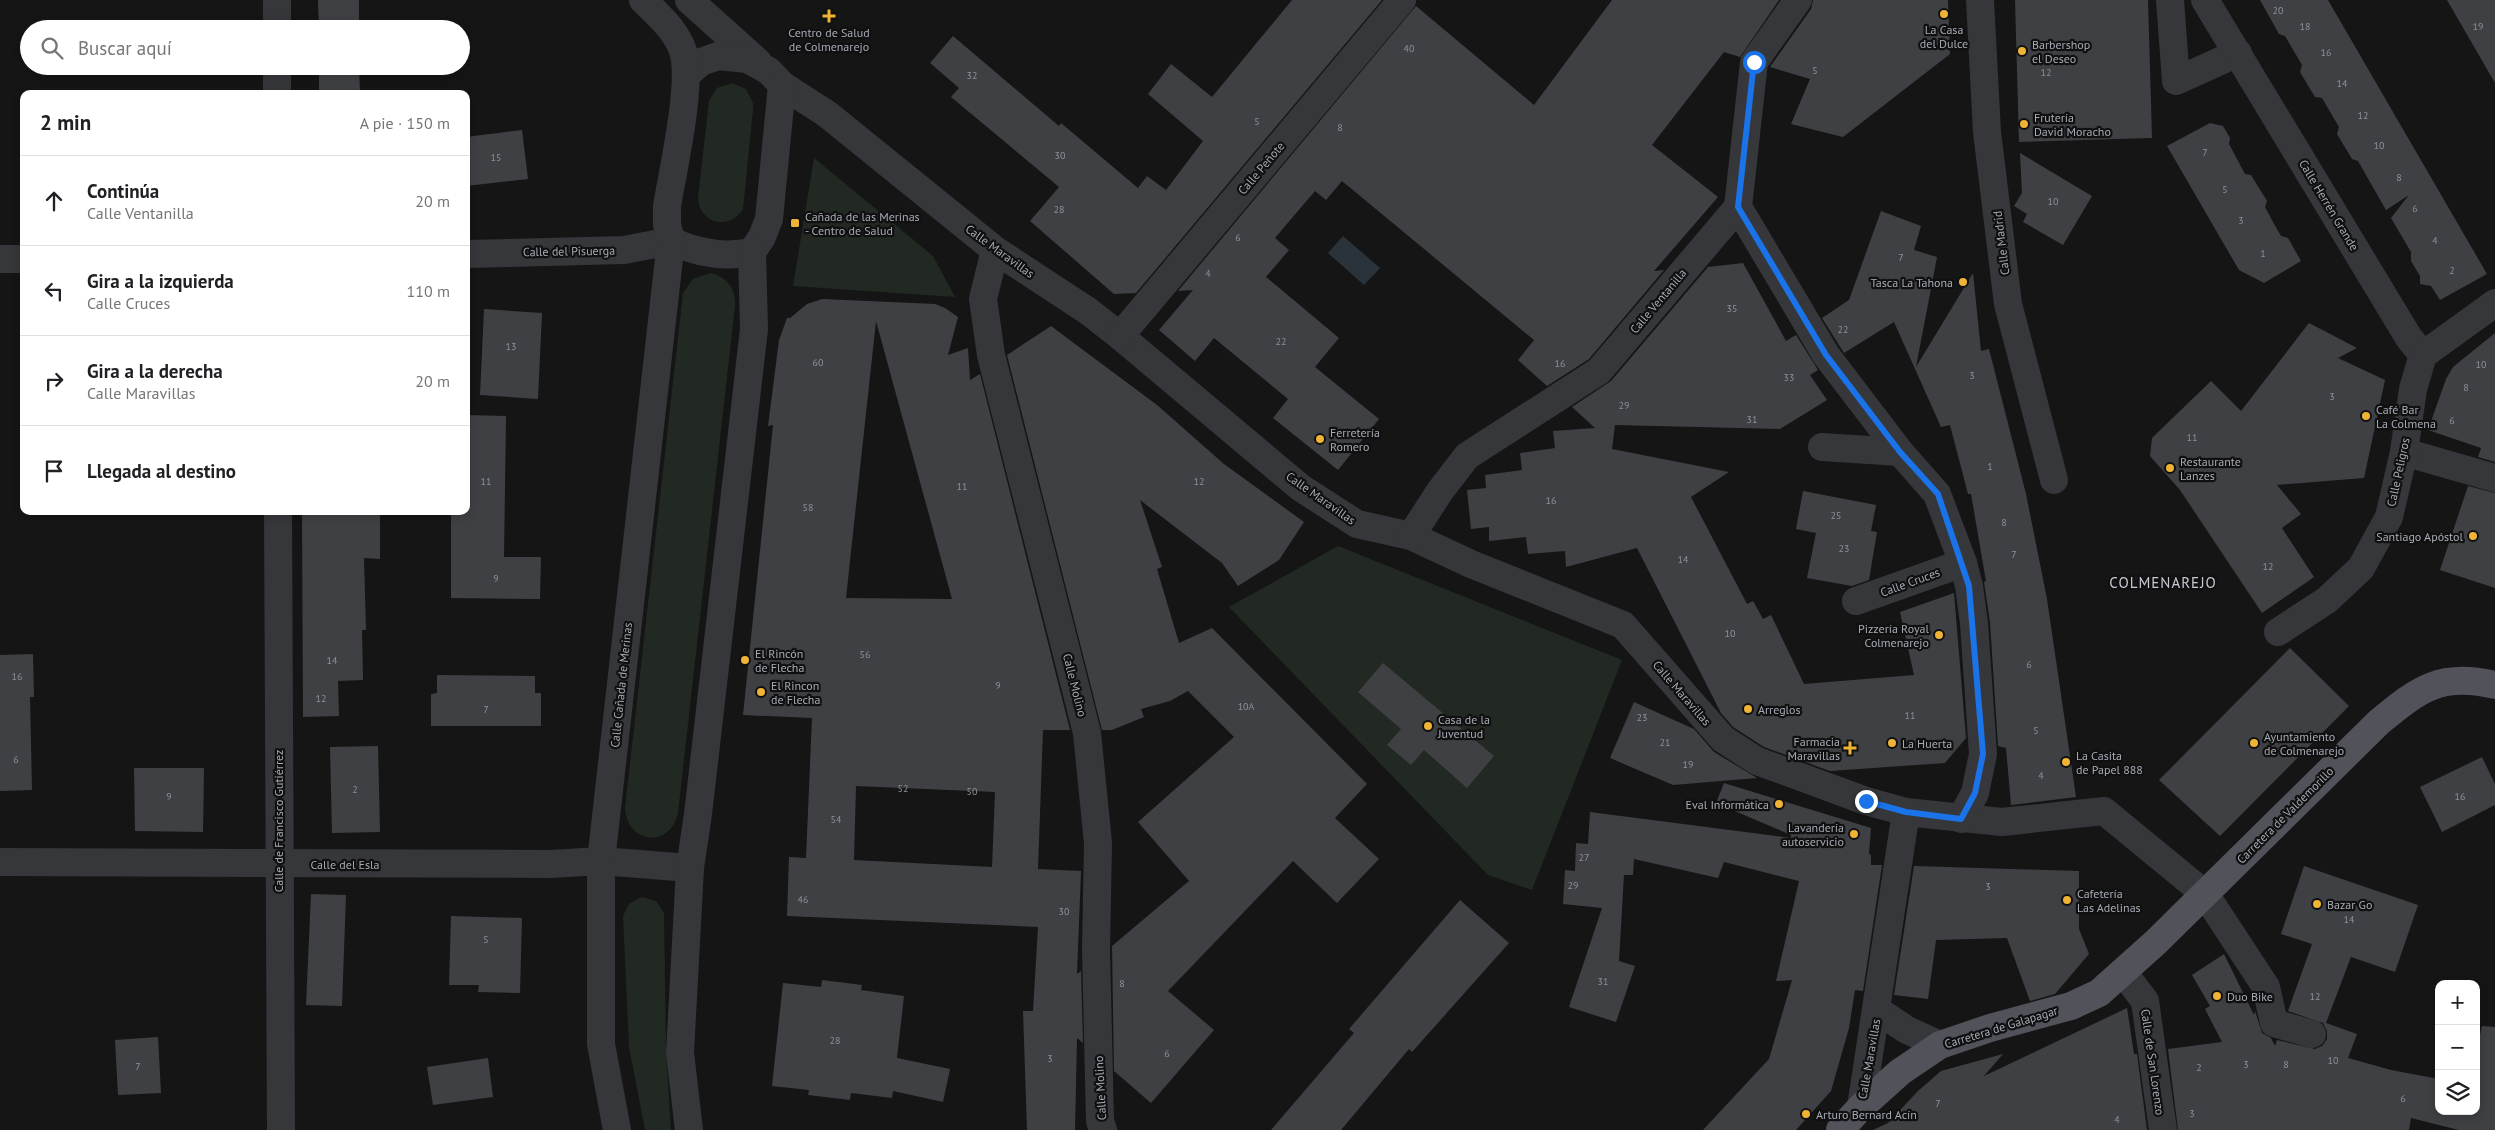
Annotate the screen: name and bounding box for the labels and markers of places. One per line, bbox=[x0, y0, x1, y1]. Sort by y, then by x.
marker: La Casa del Dulce bbox=[1938, 8, 1950, 20]
marker: Centro de Salud de Colmenarejo bbox=[822, 9, 836, 23]
place label: La Casa del Dulce bbox=[1920, 22, 1968, 51]
place label: Centro de Salud de Colmenarejo bbox=[788, 25, 870, 54]
place label: Barbershop el Deseo bbox=[2032, 37, 2090, 66]
marker: Barbershop el Deseo bbox=[2016, 45, 2028, 57]
place label: Frutería David Moracho bbox=[2034, 110, 2111, 139]
marker: Frutería David Moracho bbox=[2018, 118, 2030, 130]
place label: Cañada de las Merinas - Centro de Salud bbox=[805, 209, 920, 238]
marker: Cañada de las Merinas - Centro de Salud bbox=[789, 217, 801, 229]
place label: Tasca La Tahona bbox=[1870, 275, 1953, 290]
marker: Tasca La Tahona bbox=[1957, 276, 1969, 288]
place label: Café Bar La Colmena bbox=[2376, 402, 2436, 431]
marker: Café Bar La Colmena bbox=[2360, 410, 2372, 422]
place label: Ferretería Romero bbox=[1330, 425, 1380, 454]
marker: Ferretería Romero bbox=[1314, 433, 1326, 445]
place label: Restaurante Lanzes bbox=[2180, 454, 2241, 483]
marker: Restaurante Lanzes bbox=[2164, 462, 2176, 474]
place label: Santiago Apóstol bbox=[2376, 529, 2463, 544]
marker: Santiago Apóstol bbox=[2467, 530, 2479, 542]
place label: Pizzería Royal Colmenarejo bbox=[1858, 621, 1929, 650]
marker: Pizzería Royal Colmenarejo bbox=[1933, 629, 1945, 641]
place label: El Rincón de Flecha bbox=[755, 646, 804, 675]
marker: El Rincón de Flecha bbox=[739, 654, 751, 666]
place label: El Rincon de Flecha bbox=[771, 678, 820, 707]
marker: El Rincon de Flecha bbox=[755, 686, 767, 698]
place label: Arreglos bbox=[1758, 702, 1801, 717]
marker: Arreglos bbox=[1742, 703, 1754, 715]
place label: Casa de la Juventud bbox=[1437, 712, 1490, 741]
marker: Casa de la Juventud bbox=[1422, 720, 1434, 732]
place label: Ayuntamiento de Colmenarejo bbox=[2264, 729, 2344, 758]
place label: Farmacia Maravillas bbox=[1788, 734, 1840, 763]
place label: La Huerta bbox=[1902, 736, 1952, 751]
marker: La Huerta bbox=[1886, 737, 1898, 749]
marker: Ayuntamiento de Colmenarejo bbox=[2248, 737, 2260, 749]
marker: Farmacia Maravillas bbox=[1844, 742, 1856, 754]
place label: La Casita de Papel 888 bbox=[2076, 748, 2143, 777]
marker: La Casita de Papel 888 bbox=[2060, 756, 2072, 768]
place label: Eval Informática bbox=[1686, 797, 1769, 812]
marker: Eval Informática bbox=[1773, 798, 1785, 810]
place label: Lavandería autoservicio bbox=[1782, 820, 1844, 849]
marker: Lavandería autoservicio bbox=[1848, 828, 1860, 840]
place label: Cafetería Las Adelinas bbox=[2077, 886, 2141, 915]
marker: Cafetería Las Adelinas bbox=[2061, 894, 2073, 906]
place label: Bazar Go bbox=[2327, 897, 2372, 912]
marker: Bazar Go bbox=[2311, 898, 2323, 910]
place label: Duo Bike bbox=[2227, 989, 2273, 1004]
marker: Duo Bike bbox=[2211, 990, 2223, 1002]
place label: Arturo Bernard Acín bbox=[1816, 1107, 1917, 1122]
marker: Arturo Bernard Acín bbox=[1800, 1108, 1812, 1120]

